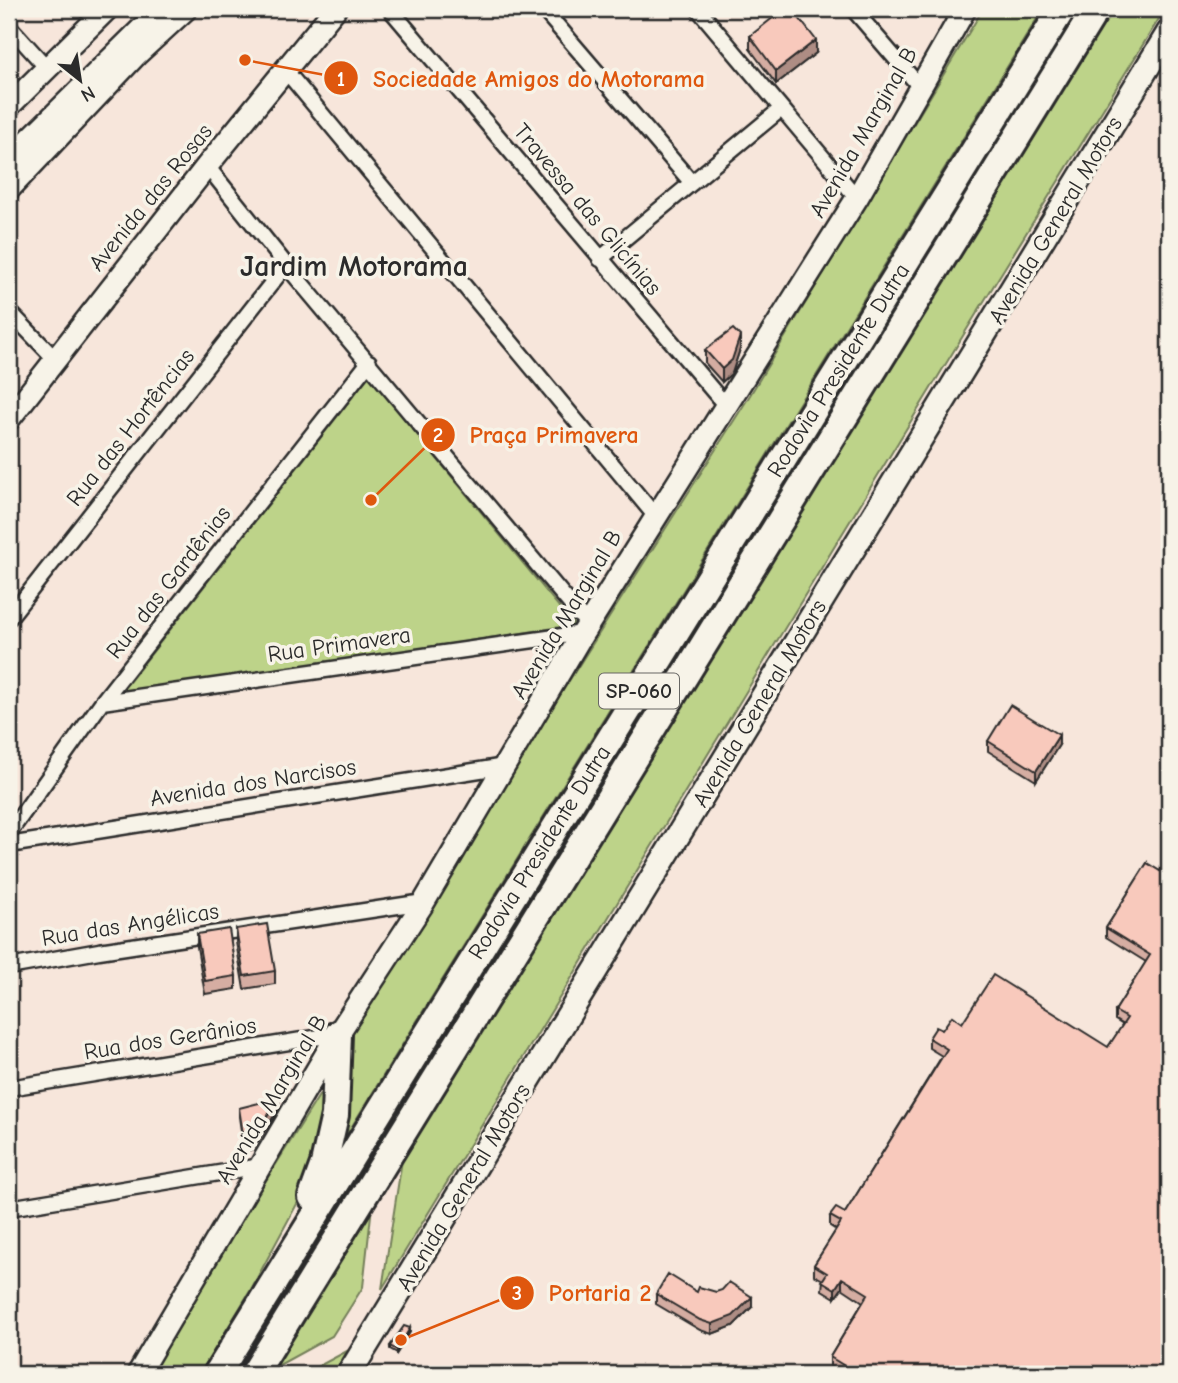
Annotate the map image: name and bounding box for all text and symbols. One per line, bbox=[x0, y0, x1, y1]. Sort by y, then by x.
street label: Avenida Marginal B bbox=[804, 42, 923, 222]
north arrow bbox=[46, 46, 116, 116]
callout: Sociedade Amigos do Motorama bbox=[324, 56, 718, 101]
text: Sociedade Amigos do Motorama bbox=[373, 65, 705, 93]
text: 1 bbox=[337, 67, 345, 91]
text: N bbox=[77, 81, 99, 106]
street label: Avenida General Motors bbox=[983, 112, 1128, 329]
street label: Avenida das Rosas bbox=[83, 118, 218, 276]
street label: Travessa das Glicínias bbox=[508, 118, 667, 301]
district label: Jardim Motorama bbox=[240, 249, 468, 284]
street label: Rodovia Presidente Dutra bbox=[762, 258, 915, 482]
street label: Rua das Hortências bbox=[61, 343, 200, 511]
callout: Praça Primavera bbox=[420, 413, 653, 458]
text: Praça Primavera bbox=[469, 421, 639, 449]
text: 2 bbox=[433, 423, 443, 447]
street label: Rua das Gardênias bbox=[100, 501, 236, 664]
street label: Avenida Marginal B bbox=[505, 525, 628, 704]
street label: Avenida General Motors bbox=[687, 595, 832, 812]
street label: Rua Primavera bbox=[266, 621, 412, 668]
road number: SP-060 bbox=[599, 674, 679, 708]
street label: Rodovia Presidente Dutra bbox=[463, 740, 616, 964]
street label: Avenida dos Narcisos bbox=[148, 753, 358, 812]
street label: Rua das Angélicas bbox=[40, 897, 221, 952]
street label: Avenida Marginal B bbox=[210, 1010, 333, 1189]
street label: Rua dos Gerânios bbox=[82, 1012, 258, 1065]
street label: Avenida General Motors bbox=[391, 1079, 536, 1296]
callout: Portaria 2 bbox=[499, 1271, 665, 1316]
text: Portaria 2 bbox=[548, 1279, 652, 1307]
text: 3 bbox=[512, 1281, 522, 1305]

